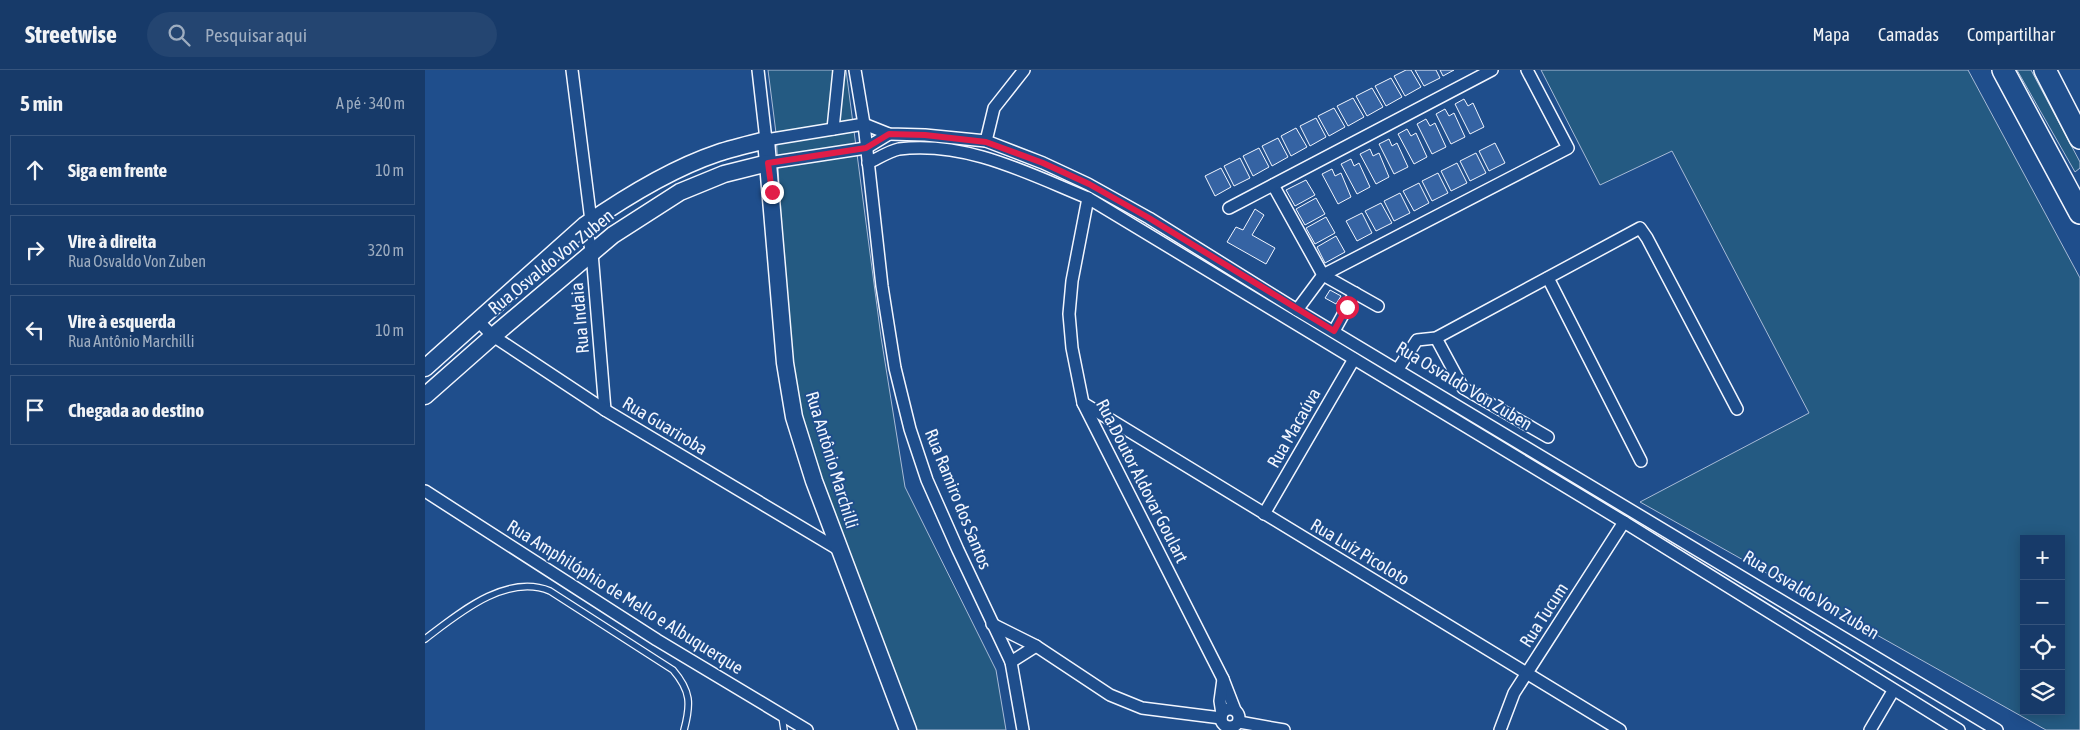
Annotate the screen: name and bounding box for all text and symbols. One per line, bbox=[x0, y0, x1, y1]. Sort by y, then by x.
search box bbox=[147, 12, 497, 57]
text: Streetwise bbox=[25, 21, 117, 48]
icon: search bbox=[165, 21, 193, 49]
text: Pesquisar aqui bbox=[205, 24, 307, 46]
text: Mapa bbox=[1813, 24, 1850, 45]
text: Camadas bbox=[1878, 24, 1939, 45]
text: Compartilhar bbox=[1967, 24, 2055, 45]
text: 5 min bbox=[20, 91, 63, 115]
text: A pé · 340 m bbox=[336, 94, 405, 112]
icon: ahead bbox=[21, 156, 49, 184]
text: Siga em frente bbox=[68, 159, 167, 181]
text: 10 m bbox=[375, 161, 404, 179]
route end bbox=[761, 181, 784, 204]
street label: Rua Osvaldo Von Zuben bbox=[484, 205, 618, 319]
text: Vire à direita bbox=[68, 230, 156, 252]
icon: right bbox=[21, 236, 49, 264]
text: 320 m bbox=[368, 241, 404, 259]
text: Rua Osvaldo Von Zuben bbox=[68, 252, 206, 270]
street label: Rua Indaia bbox=[566, 282, 593, 354]
route start bbox=[1336, 296, 1359, 319]
text: Vire à esquerda bbox=[68, 310, 176, 332]
icon: left bbox=[21, 316, 49, 344]
text: 10 m bbox=[375, 321, 404, 339]
text: Rua Antônio Marchilli bbox=[68, 332, 194, 350]
street label: Rua Osvaldo Von Zuben bbox=[1392, 337, 1536, 435]
street label: Rua Macaúva bbox=[1262, 384, 1325, 471]
street label: Rua Antônio Marchilli bbox=[802, 389, 863, 531]
street label: Rua Guariroba bbox=[619, 392, 711, 459]
street label: Rua Doutor Aldovar Goulart bbox=[1092, 395, 1193, 566]
icon: arrive bbox=[21, 396, 49, 424]
text: Chegada ao destino bbox=[68, 399, 204, 421]
street label: Rua Ramiro dos Santos bbox=[921, 426, 996, 572]
street label: Rua Luíz Picoloto bbox=[1307, 514, 1413, 589]
street label: Rua Amphilóphio de Mello e Albuquerque bbox=[503, 515, 747, 678]
map controls bbox=[2020, 535, 2065, 715]
button: + bbox=[2020, 535, 2065, 580]
street label: Rua Osvaldo Von Zuben bbox=[1739, 546, 1883, 644]
street label: Rua Tucum bbox=[1515, 579, 1572, 651]
button: − bbox=[2020, 580, 2065, 625]
button: locate bbox=[2020, 625, 2065, 670]
button: layers bbox=[2020, 670, 2065, 715]

